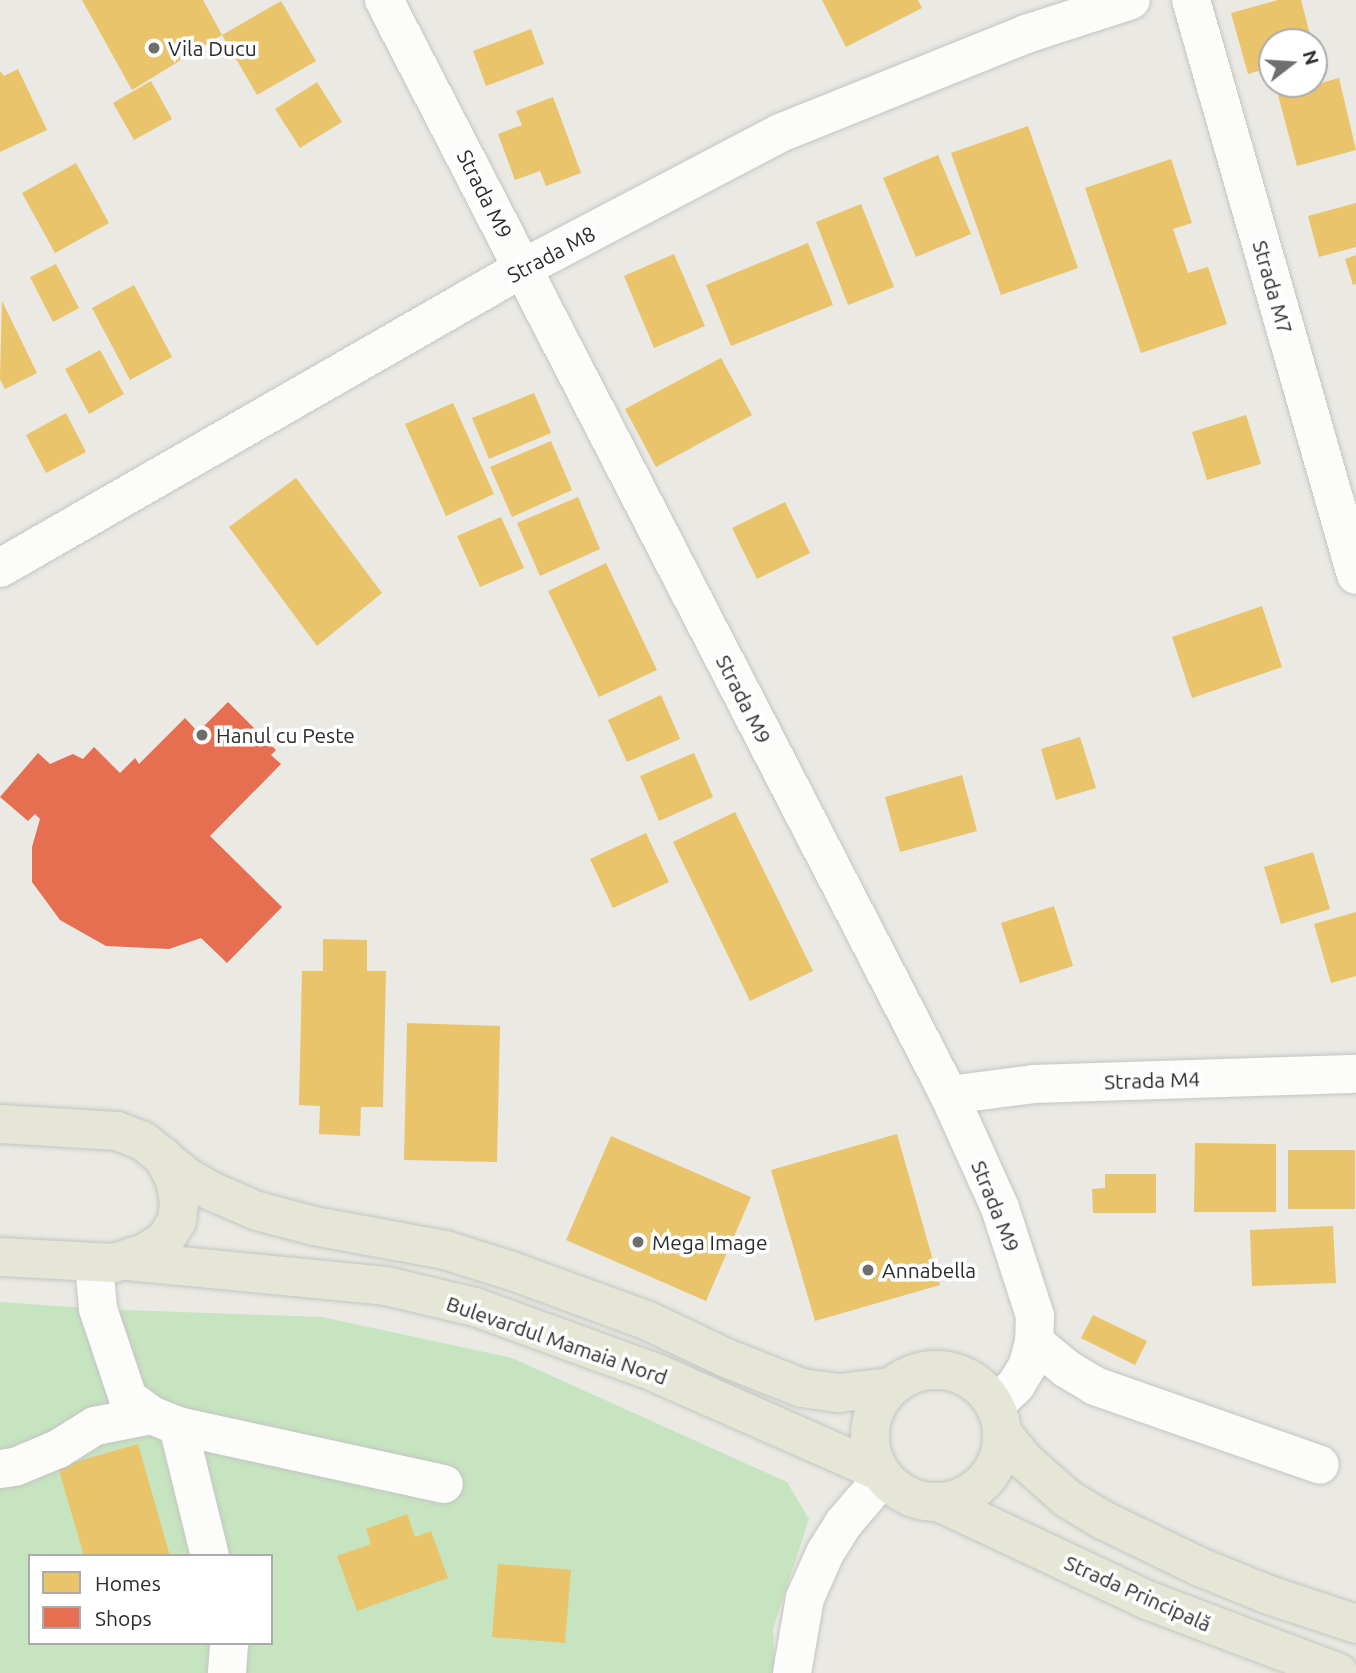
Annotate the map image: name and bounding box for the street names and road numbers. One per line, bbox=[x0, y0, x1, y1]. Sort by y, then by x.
street label: Strada M9 bbox=[452, 146, 518, 242]
street label: Strada M8 bbox=[503, 220, 599, 288]
street label: Strada M7 bbox=[1248, 237, 1298, 337]
street label: Strada M9 bbox=[711, 651, 777, 747]
street label: Strada M4 bbox=[1104, 1066, 1200, 1094]
street label: Strada M9 bbox=[966, 1157, 1026, 1255]
street label: Bulevardul Mamaia Nord bbox=[443, 1290, 671, 1390]
street label: Strada Principală bbox=[1061, 1549, 1215, 1637]

